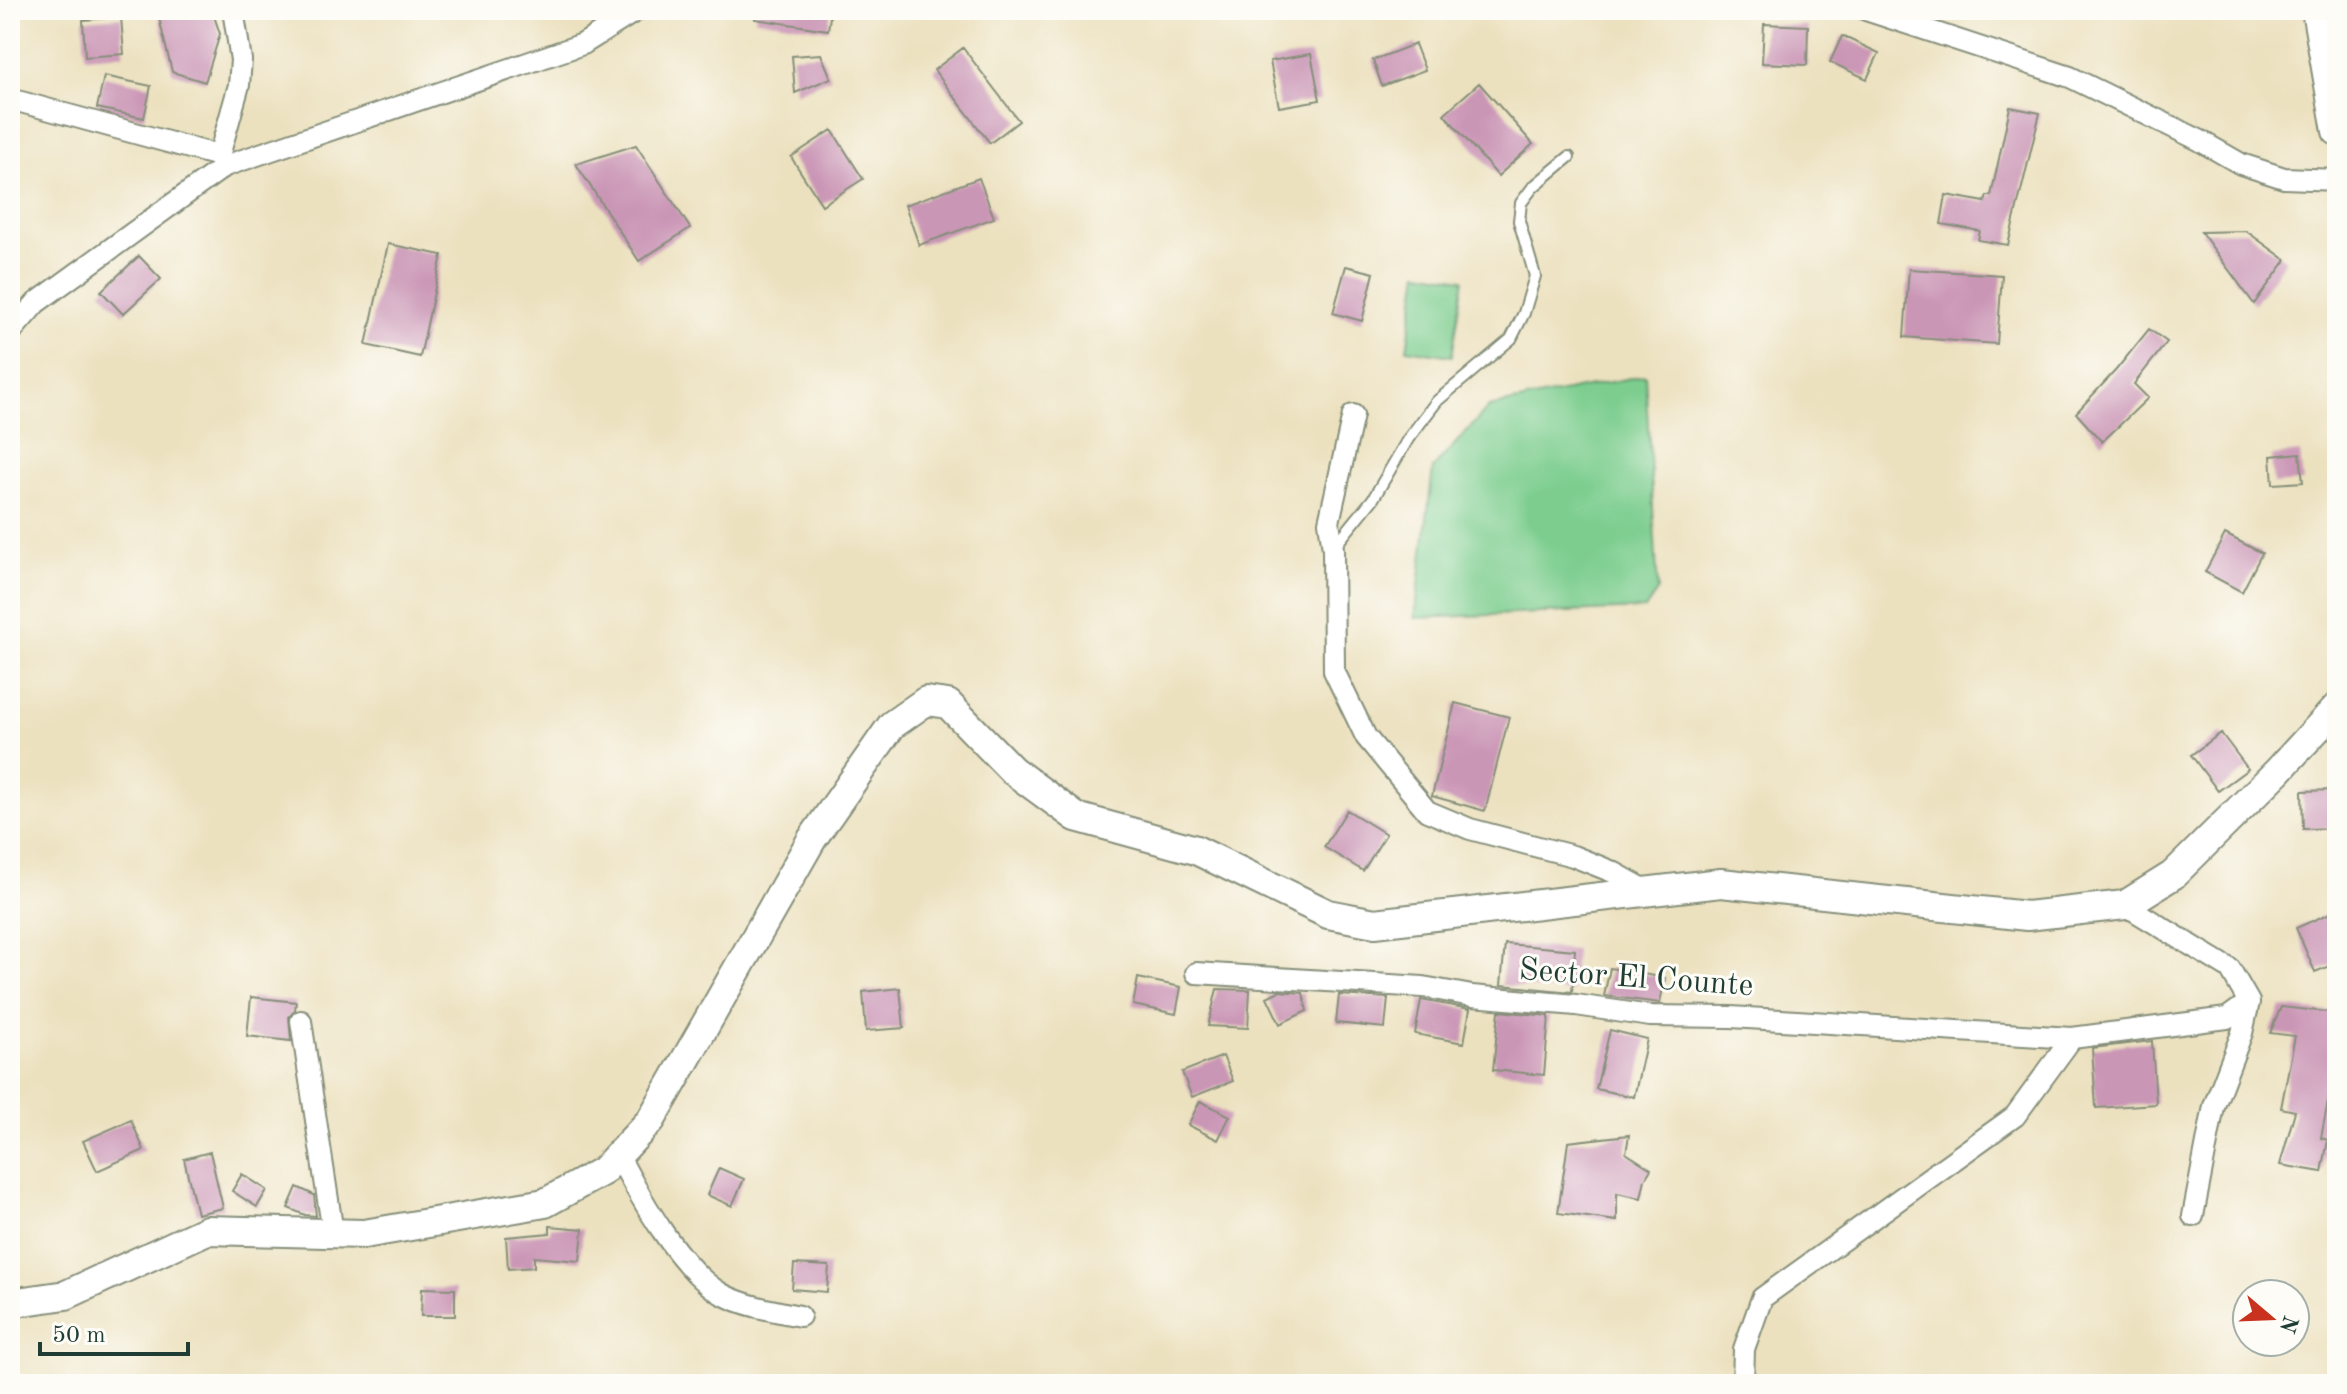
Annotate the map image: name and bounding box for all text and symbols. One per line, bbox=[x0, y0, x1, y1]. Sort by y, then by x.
street label: Sector El Counte bbox=[1518, 955, 1754, 1003]
north arrow bbox=[2231, 1278, 2311, 1358]
scale bar bbox=[40, 1306, 188, 1356]
text: N bbox=[2275, 1312, 2301, 1336]
text: 50 m bbox=[52, 1324, 106, 1348]

